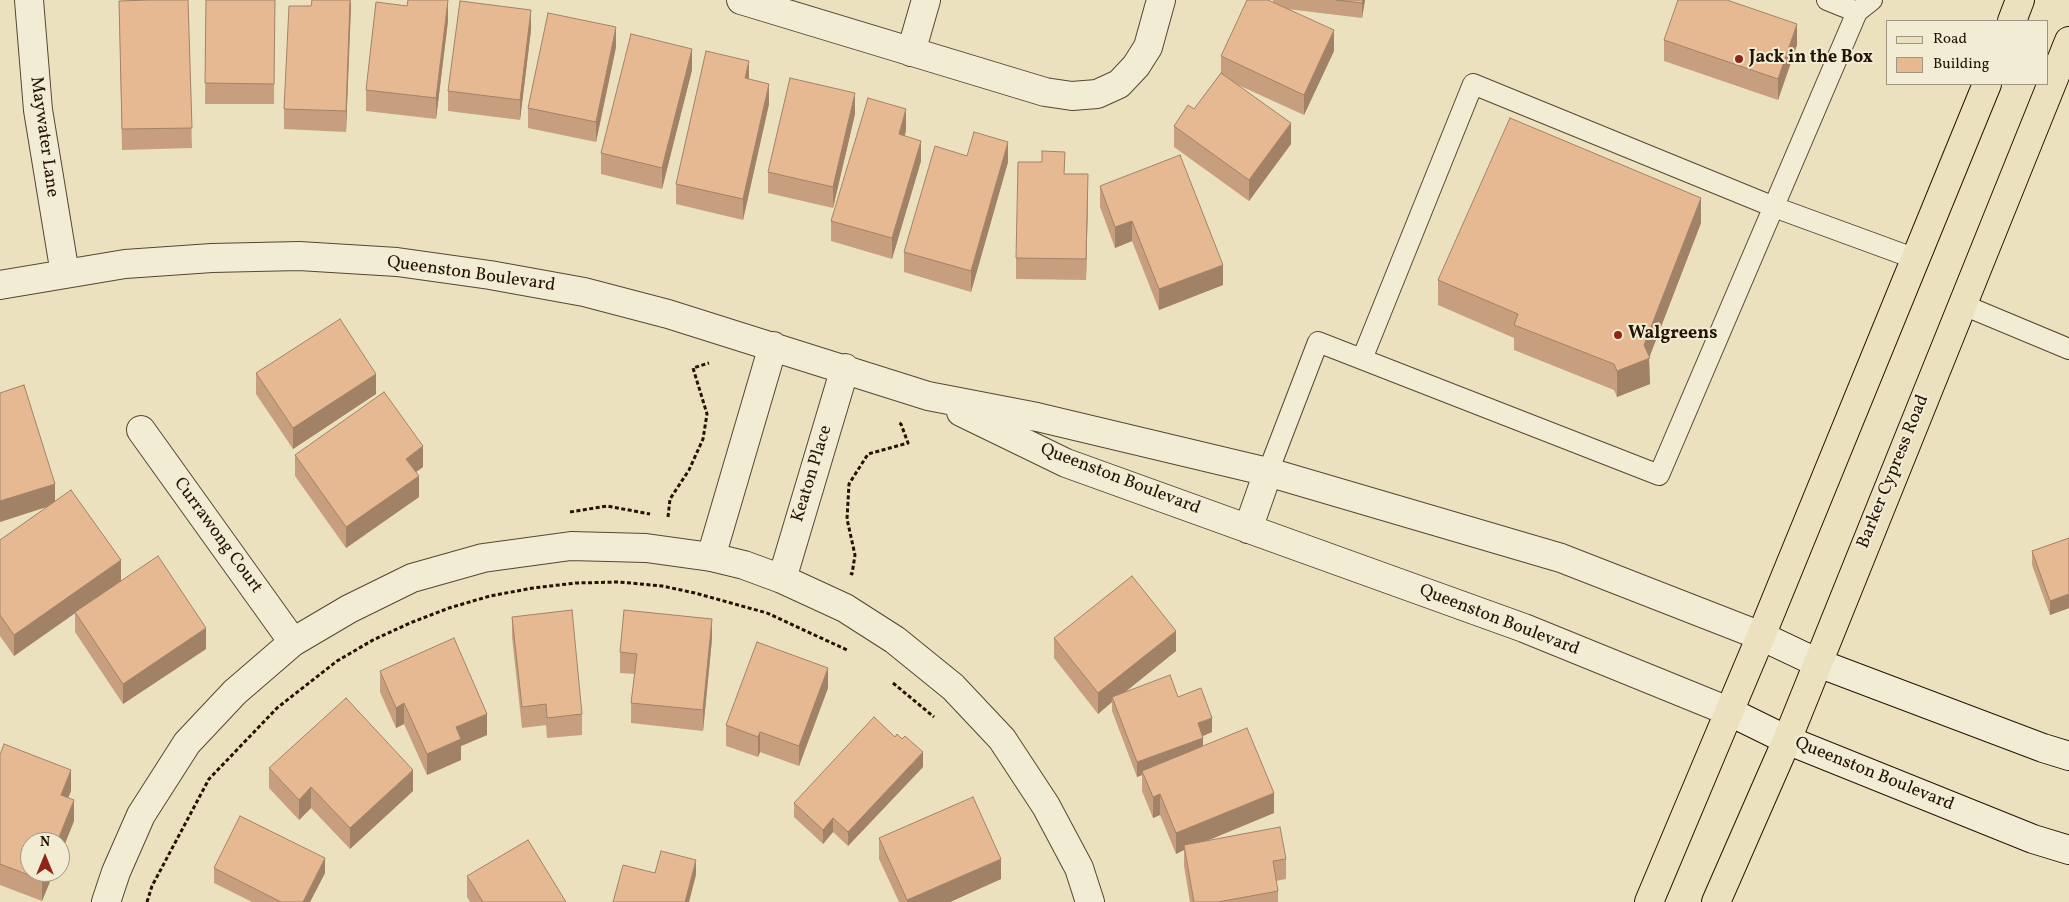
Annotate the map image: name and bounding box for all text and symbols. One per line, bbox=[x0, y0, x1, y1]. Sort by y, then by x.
legend bbox=[1886, 20, 2049, 85]
text: Road bbox=[1933, 29, 1967, 50]
place label: Jack in the Box bbox=[1749, 48, 1873, 70]
marker: Jack in the Box bbox=[1733, 53, 1745, 65]
text: Building bbox=[1933, 54, 1989, 75]
street label: Maywater Lane bbox=[24, 75, 62, 199]
street label: Queenston Boulevard bbox=[385, 252, 557, 298]
place label: Walgreens bbox=[1628, 324, 1717, 346]
marker: Walgreens bbox=[1612, 329, 1624, 341]
street label: Barker Cypress Road bbox=[1853, 392, 1935, 552]
street label: Keaton Place bbox=[788, 423, 838, 525]
street label: Queenston Boulevard bbox=[1037, 440, 1203, 520]
street label: Currawong Court bbox=[168, 474, 266, 598]
street label: Queenston Boulevard bbox=[1416, 581, 1582, 661]
street label: Queenston Boulevard bbox=[1791, 733, 1957, 817]
north arrow bbox=[20, 832, 70, 882]
text: N bbox=[40, 833, 50, 852]

